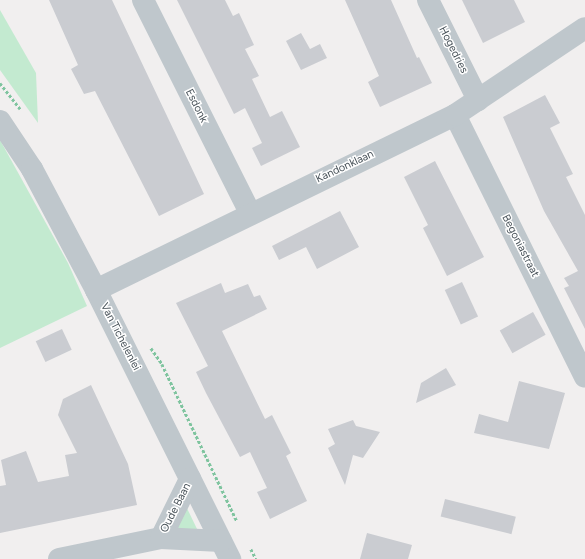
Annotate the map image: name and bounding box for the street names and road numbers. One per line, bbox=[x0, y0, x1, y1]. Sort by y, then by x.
street label: Hogedries bbox=[436, 24, 470, 76]
street label: Esdonk bbox=[182, 87, 210, 125]
street label: Kandonklaan bbox=[314, 148, 376, 186]
street label: Begoniastraat bbox=[499, 213, 541, 279]
street label: Van Tichelenlei bbox=[97, 301, 143, 373]
street label: Oude Baan bbox=[158, 481, 194, 535]

